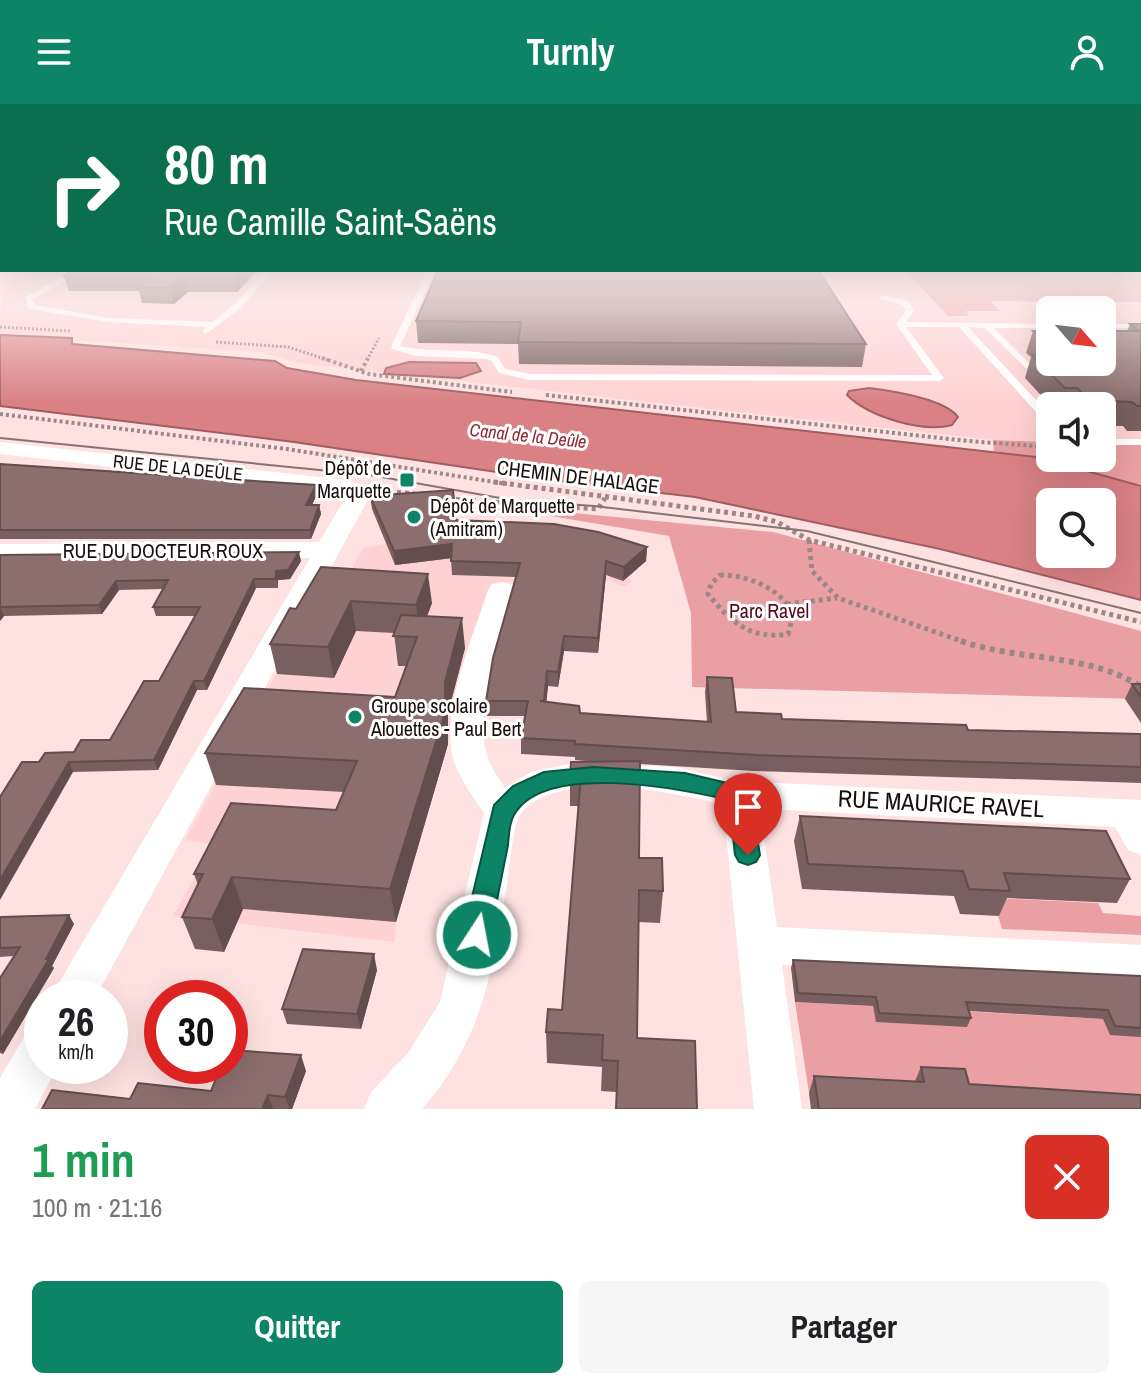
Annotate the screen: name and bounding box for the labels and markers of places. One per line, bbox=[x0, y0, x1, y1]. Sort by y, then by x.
place label: Dépôt de Marquette bbox=[317, 454, 391, 504]
marker: Dépôt de Marquette bbox=[398, 471, 416, 489]
place label: Dépôt de Marquette (Amitram) bbox=[430, 492, 575, 542]
marker: Dépôt de Marquette (Amitram) bbox=[405, 508, 423, 526]
place label: Groupe scolaire Alouettes - Paul Bert bbox=[370, 692, 522, 742]
marker: Groupe scolaire Alouettes - Paul Bert bbox=[346, 708, 364, 726]
pin bbox=[714, 773, 782, 855]

